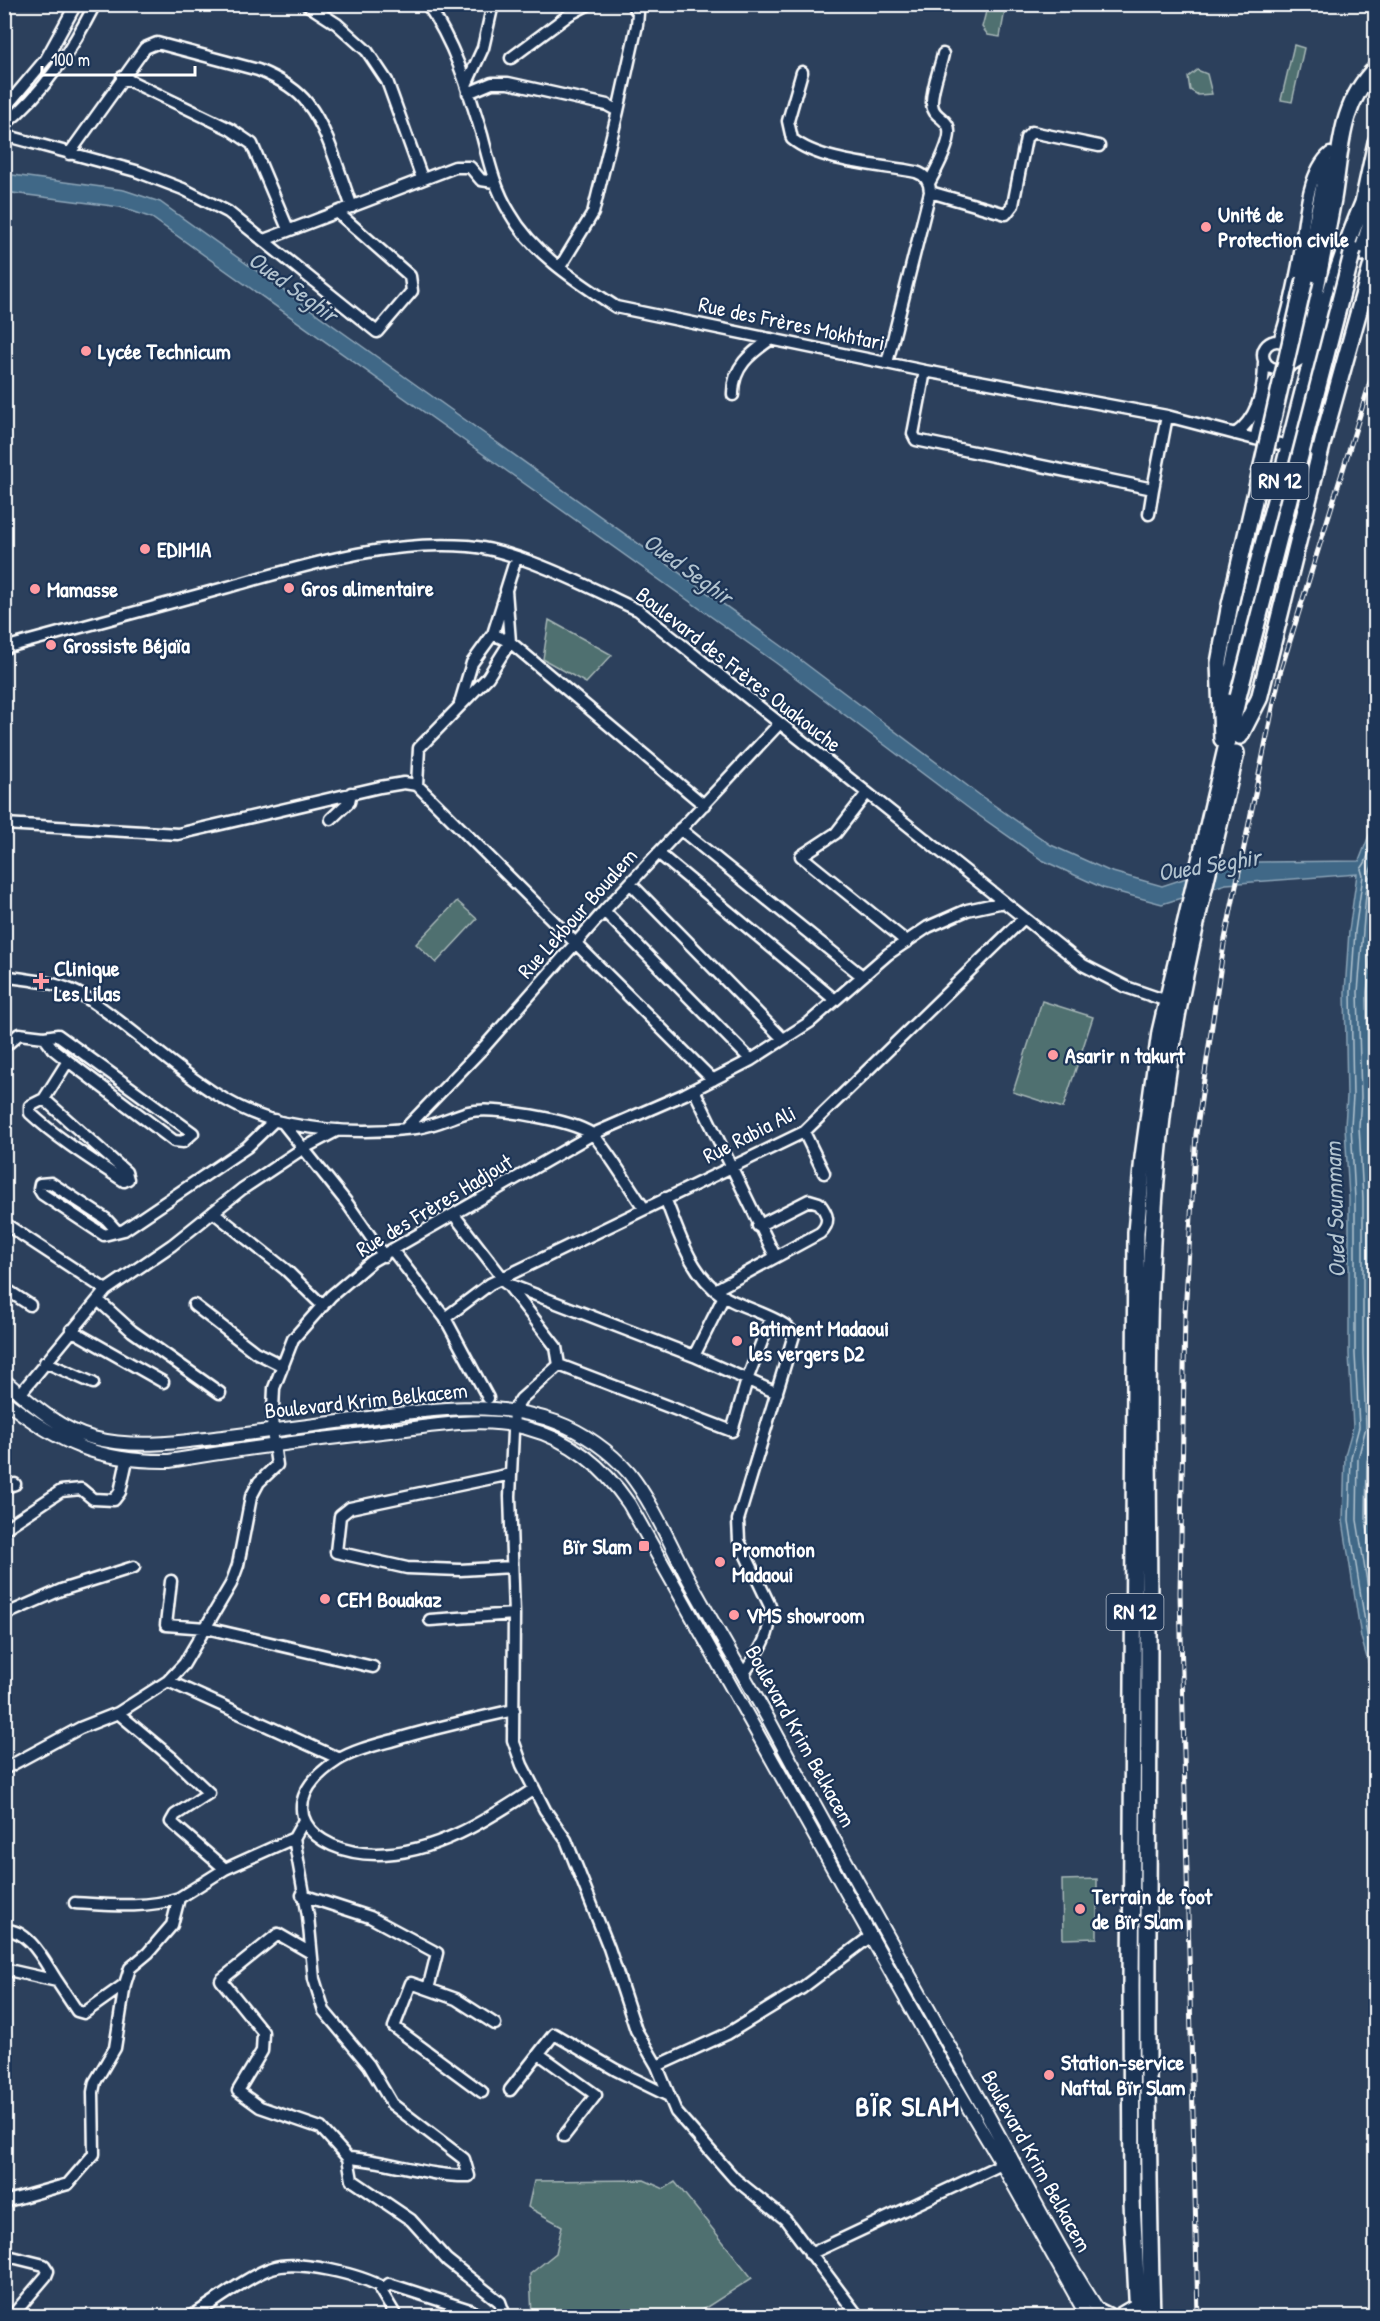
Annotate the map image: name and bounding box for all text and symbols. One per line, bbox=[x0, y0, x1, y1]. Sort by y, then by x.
scale bar bbox=[42, 39, 195, 77]
text: 100 m bbox=[51, 47, 90, 72]
place label: Unité de Protection civile bbox=[1218, 199, 1349, 254]
marker: Unité de Protection civile bbox=[1199, 220, 1213, 234]
water label: Oued Seghir bbox=[242, 243, 347, 332]
street label: Rue des Frères Mokhtari bbox=[696, 289, 888, 357]
place label: Lycée Technicum bbox=[98, 336, 231, 367]
marker: Lycée Technicum bbox=[79, 344, 93, 358]
road number: RN 12 bbox=[1252, 463, 1308, 499]
water label: Oued Seghir bbox=[637, 525, 742, 614]
place label: EDIMIA bbox=[157, 534, 212, 564]
marker: EDIMIA bbox=[138, 542, 152, 556]
place label: Gros alimentaire bbox=[301, 573, 434, 603]
place label: Mamasse bbox=[47, 574, 118, 604]
street label: Boulevard des Frères Ouakouche bbox=[630, 579, 848, 759]
marker: Gros alimentaire bbox=[282, 581, 296, 595]
marker: Mamasse bbox=[28, 582, 42, 596]
place label: Grossiste Béjaïa bbox=[63, 630, 190, 660]
marker: Grossiste Béjaïa bbox=[44, 638, 58, 652]
water label: Oued Seghir bbox=[1155, 840, 1265, 889]
street label: Rue Lekbour Boualem bbox=[510, 841, 644, 985]
place label: Clinique Les Lilas bbox=[54, 953, 121, 1008]
marker: Clinique Les Lilas bbox=[32, 972, 50, 990]
place label: Asarir n takurt bbox=[1065, 1040, 1186, 1070]
marker: Asarir n takurt bbox=[1046, 1048, 1060, 1062]
street label: Rue Rabia Ali bbox=[697, 1098, 801, 1170]
water label: Oued Soummam bbox=[1316, 1141, 1352, 1279]
street label: Rue des Frères Hadjout bbox=[350, 1146, 518, 1264]
place label: Batiment Madaoui les vergers D2 bbox=[749, 1313, 889, 1369]
marker: Batiment Madaoui les vergers D2 bbox=[730, 1334, 744, 1348]
street label: Boulevard Krim Belkacem bbox=[263, 1374, 469, 1426]
place label: Bïr Slam bbox=[563, 1531, 632, 1561]
place label: Promotion Madaoui bbox=[732, 1534, 815, 1589]
marker: Bïr Slam bbox=[637, 1539, 651, 1553]
marker: Promotion Madaoui bbox=[713, 1555, 727, 1569]
place label: CEM Bouakaz bbox=[337, 1584, 442, 1614]
marker: CEM Bouakaz bbox=[318, 1592, 332, 1606]
road number: RN 12 bbox=[1106, 1594, 1164, 1630]
place label: VMS showroom bbox=[746, 1600, 865, 1630]
marker: VMS showroom bbox=[727, 1608, 741, 1622]
street label: Boulevard Krim Belkacem bbox=[739, 1640, 864, 1832]
place label: Terrain de foot de Bïr Slam bbox=[1091, 1881, 1214, 1936]
marker: Terrain de foot de Bïr Slam bbox=[1073, 1902, 1087, 1916]
place label: Station-service Naftal Bïr Slam bbox=[1061, 2047, 1186, 2102]
street label: Boulevard Krim Belkacem bbox=[975, 2065, 1100, 2257]
marker: Station-service Naftal Bïr Slam bbox=[1042, 2068, 1056, 2082]
district label: BÏR SLAM bbox=[855, 2087, 961, 2125]

